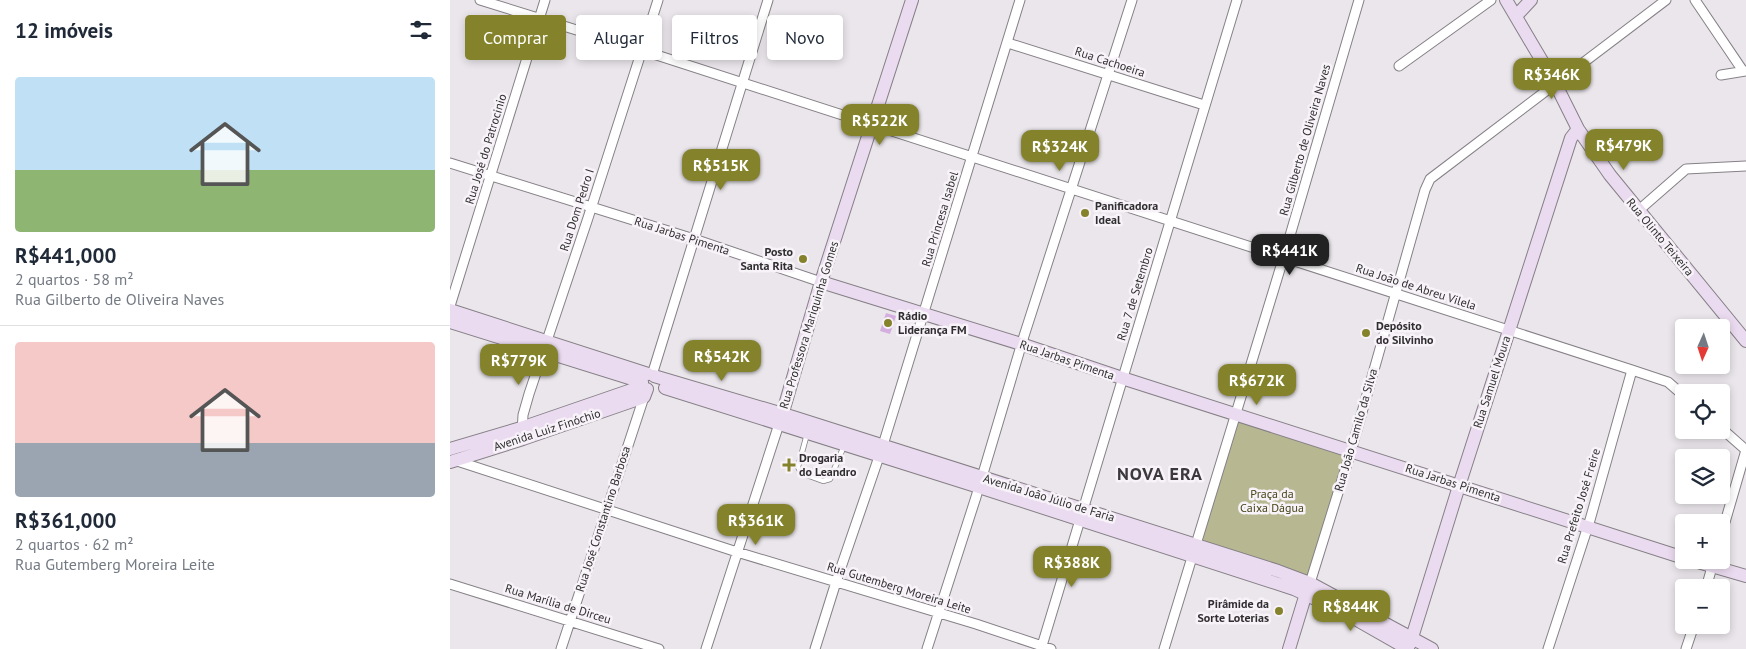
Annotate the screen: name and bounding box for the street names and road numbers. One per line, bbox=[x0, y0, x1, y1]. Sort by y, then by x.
street label: Rua Cachoeira bbox=[1073, 43, 1147, 80]
street label: Rua Gilberto de Oliveira Naves bbox=[1276, 62, 1333, 217]
street label: Rua José do Patrocinio bbox=[462, 92, 509, 206]
street label: Rua Dom Pedro I bbox=[556, 167, 597, 253]
street label: Rua Princesa Isabel bbox=[918, 169, 961, 268]
street label: Rua Olinto Teixeira bbox=[1623, 195, 1697, 279]
street label: Rua Jarbas Pimenta bbox=[633, 213, 732, 258]
street label: Rua Professora Mariquinha Gomes bbox=[776, 239, 841, 411]
street label: Rua 7 de Setembro bbox=[1113, 245, 1156, 342]
street label: Rua João de Abreu Vilela bbox=[1354, 260, 1478, 313]
street label: Rua Samuel Moura bbox=[1469, 334, 1514, 430]
street label: Rua Jarbas Pimenta bbox=[1018, 336, 1117, 383]
street label: Rua João Camilo da Silva bbox=[1331, 367, 1380, 493]
street label: Avenida Luiz Finóchio bbox=[491, 405, 602, 454]
street label: Rua José Constantino Barbosa bbox=[572, 444, 633, 594]
street label: Rua Prefeito José Freire bbox=[1554, 446, 1603, 565]
street label: Rua Jarbas Pimenta bbox=[1404, 460, 1503, 505]
street label: Avenida João Júlio de Faria bbox=[982, 470, 1117, 525]
street label: Rua Gutemberg Moreira Leite bbox=[825, 558, 973, 617]
street label: Rua Marília de Dirceu bbox=[503, 580, 613, 627]

